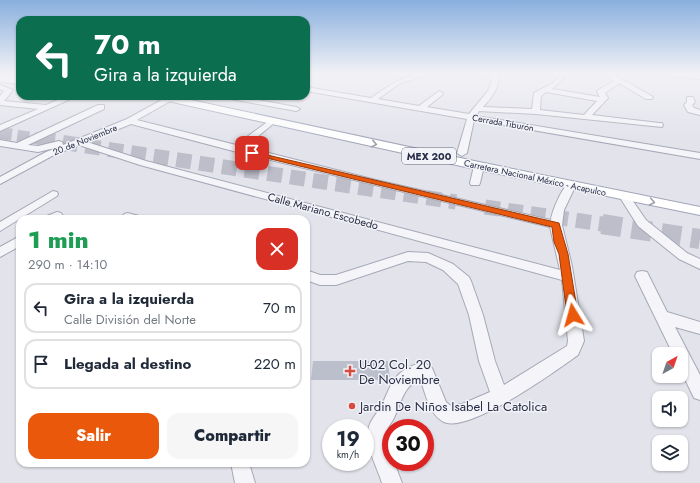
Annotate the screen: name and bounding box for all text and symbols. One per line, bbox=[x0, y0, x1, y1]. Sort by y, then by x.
text: 70 m bbox=[94, 24, 161, 65]
icon: left bbox=[28, 32, 80, 84]
text: Gira a la izquierda bbox=[94, 62, 237, 88]
street label: Cerrada Tiburón bbox=[471, 111, 535, 134]
street label: 20 de Noviembre bbox=[51, 121, 119, 158]
pin bbox=[235, 136, 269, 170]
one-way arrow bbox=[371, 139, 377, 147]
icon: arrive bbox=[241, 142, 263, 164]
road number: MEX 200 bbox=[402, 148, 456, 164]
street label: Carretera Nacional México - Acapulco bbox=[463, 156, 607, 199]
street label: Calle Mariano Escobedo bbox=[266, 189, 380, 233]
one-way arrow bbox=[649, 197, 656, 205]
text: 1 min bbox=[28, 222, 89, 257]
button: close bbox=[256, 228, 298, 270]
text: 290 m · 14:10 bbox=[28, 255, 107, 274]
text: Gira a la izquierda bbox=[64, 288, 194, 310]
position arrow bbox=[552, 294, 594, 336]
icon: left bbox=[30, 297, 52, 319]
text: 70 m bbox=[263, 297, 296, 319]
text: Calle División del Norte bbox=[64, 310, 196, 329]
north arrow bbox=[652, 347, 688, 383]
map controls bbox=[652, 347, 688, 471]
icon: arrive bbox=[30, 353, 52, 375]
text: Llegada al destino bbox=[64, 353, 191, 375]
text: 220 m bbox=[254, 353, 296, 375]
place label: U-02 Col. 20 De Noviembre bbox=[359, 355, 440, 389]
marker: U-02 Col. 20 De Noviembre bbox=[344, 365, 356, 377]
button: sound bbox=[652, 391, 688, 427]
place label: Jardin De Niños Isabel La Catolica bbox=[358, 397, 547, 416]
marker: Jardin De Niños Isabel La Catolica bbox=[347, 401, 357, 411]
button: Salir bbox=[28, 413, 159, 459]
button: Compartir bbox=[167, 413, 298, 459]
speed limit sign: 30 bbox=[382, 419, 434, 471]
text: 19 bbox=[336, 425, 360, 454]
button: layers bbox=[652, 435, 688, 471]
text: km/h bbox=[337, 447, 359, 462]

